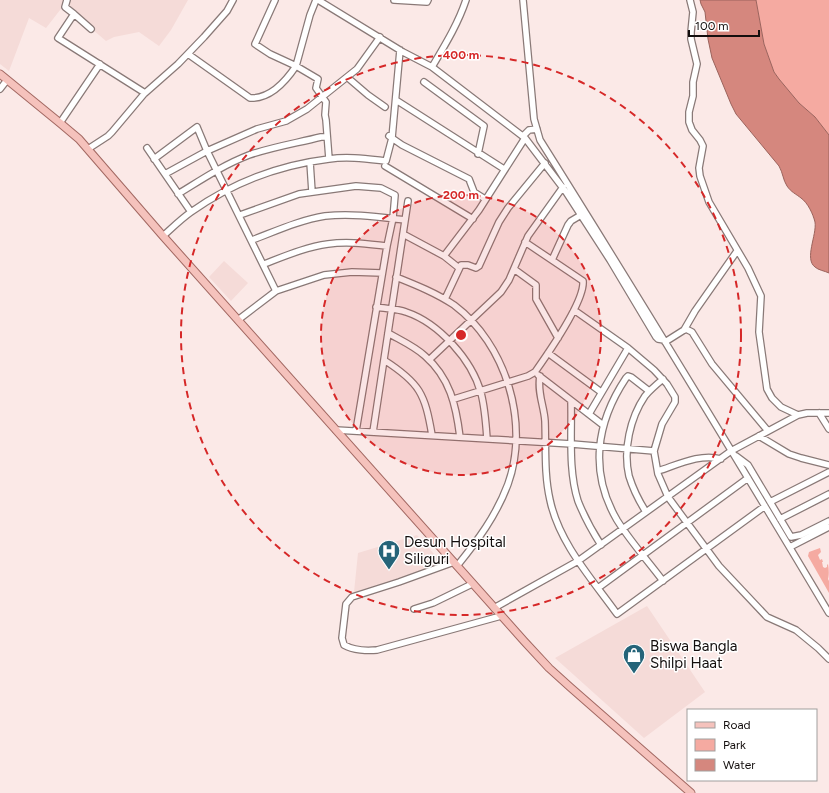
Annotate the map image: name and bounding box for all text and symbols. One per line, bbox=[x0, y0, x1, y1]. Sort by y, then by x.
scale bar bbox=[689, 12, 759, 38]
text: 100 m bbox=[695, 19, 729, 33]
text: 400 m bbox=[443, 48, 479, 62]
text: 200 m bbox=[443, 188, 479, 202]
centre of rings bbox=[454, 328, 468, 342]
place label: Desun Hospital Siliguri bbox=[404, 533, 506, 568]
hospital icon: Desun Hospital Siliguri bbox=[376, 538, 402, 571]
place label: Biswa Bangla Shilpi Haat bbox=[650, 637, 738, 672]
shop icon: Biswa Bangla Shilpi Haat bbox=[621, 642, 647, 675]
legend bbox=[687, 709, 817, 781]
text: Road bbox=[723, 718, 751, 732]
text: Park bbox=[723, 738, 746, 752]
text: Water bbox=[723, 758, 755, 772]

